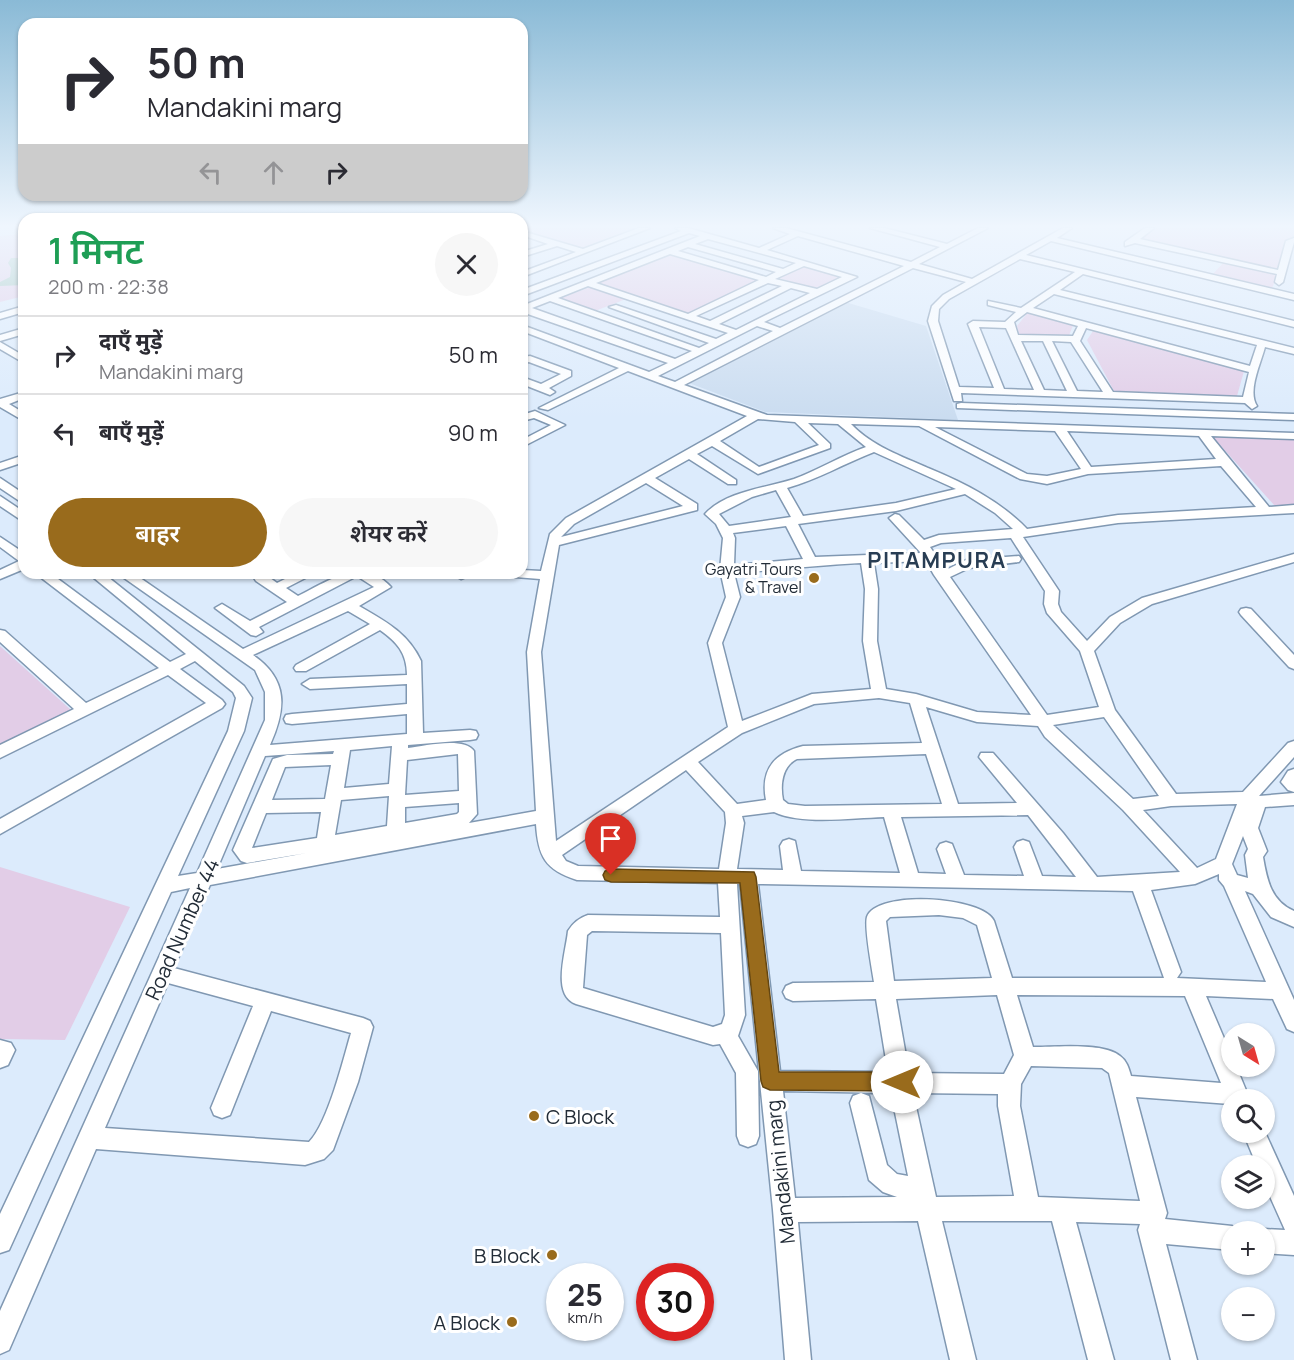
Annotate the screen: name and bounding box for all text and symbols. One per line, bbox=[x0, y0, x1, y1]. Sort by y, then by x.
text: 50 m bbox=[147, 33, 245, 91]
icon: right bbox=[48, 42, 126, 120]
text: Mandakini marg bbox=[147, 88, 342, 125]
icon: left bbox=[194, 156, 227, 189]
icon: ahead bbox=[257, 156, 290, 189]
icon: right bbox=[320, 156, 353, 189]
text: 1 मिनट bbox=[48, 226, 143, 275]
button: close bbox=[435, 233, 498, 296]
text: 200 m · 22:38 bbox=[48, 273, 169, 300]
text: दाएँ मुड़ें bbox=[99, 326, 162, 356]
icon: right bbox=[48, 339, 81, 372]
text: 50 m bbox=[449, 340, 498, 370]
text: Mandakini marg bbox=[99, 358, 244, 385]
icon: left bbox=[48, 417, 81, 450]
text: बाएँ मुड़ें bbox=[99, 417, 164, 447]
text: 90 m bbox=[448, 418, 498, 448]
button: बाहर bbox=[48, 498, 267, 567]
button: शेयर करें bbox=[279, 498, 498, 567]
district label: PITAMPURA bbox=[867, 545, 1007, 575]
place label: Gayatri Tours & Travel bbox=[705, 558, 802, 598]
marker: Gayatri Tours & Travel bbox=[807, 571, 821, 585]
pin bbox=[585, 813, 636, 875]
icon: arrive bbox=[594, 822, 627, 855]
street label: Road Number 44 bbox=[139, 854, 225, 1004]
north arrow bbox=[1221, 1023, 1275, 1077]
map controls bbox=[1221, 1023, 1275, 1341]
position arrow bbox=[870, 1050, 934, 1114]
button: search bbox=[1221, 1089, 1275, 1143]
street label: Mandakini marg bbox=[759, 1099, 801, 1245]
place label: C Block bbox=[546, 1103, 615, 1130]
marker: C Block bbox=[527, 1109, 541, 1123]
button: layers bbox=[1221, 1155, 1275, 1209]
button: + bbox=[1221, 1221, 1275, 1275]
place label: B Block bbox=[474, 1242, 541, 1269]
marker: B Block bbox=[545, 1248, 559, 1262]
speed limit sign: 30 bbox=[636, 1263, 714, 1341]
text: 25 bbox=[567, 1274, 603, 1315]
button: − bbox=[1221, 1287, 1275, 1341]
text: km/h bbox=[568, 1307, 602, 1328]
place label: A Block bbox=[434, 1309, 501, 1336]
marker: A Block bbox=[505, 1315, 519, 1329]

